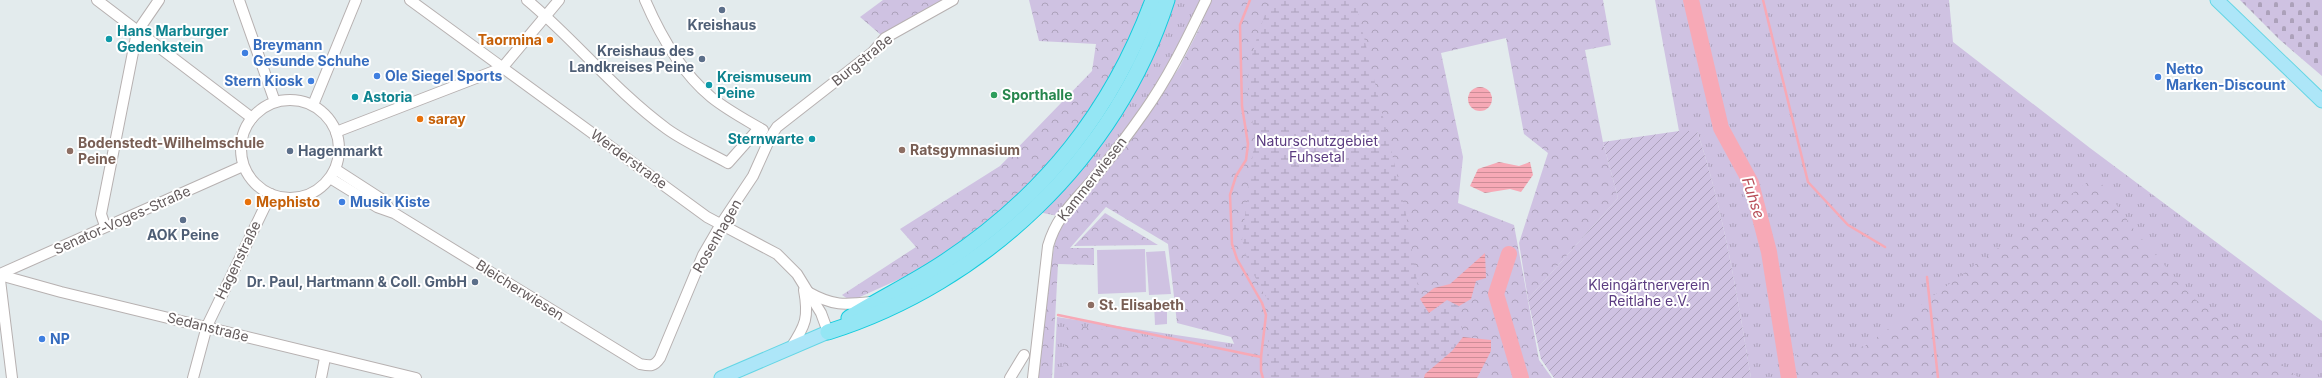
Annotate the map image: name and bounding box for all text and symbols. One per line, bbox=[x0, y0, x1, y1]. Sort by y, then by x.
marker: Kreishaus bbox=[717, 5, 727, 15]
place label: Kreishaus bbox=[688, 16, 757, 33]
place label: Hans Marburger Gedenkstein bbox=[117, 22, 229, 55]
street label: Burgstraße bbox=[828, 30, 895, 89]
place label: Taormina bbox=[478, 31, 542, 48]
marker: Hans Marburger Gedenkstein bbox=[104, 34, 114, 44]
marker: Taormina bbox=[545, 35, 555, 45]
place label: Breymann Gesunde Schuhe bbox=[253, 36, 370, 69]
place label: Kreishaus des Landkreises Peine bbox=[569, 42, 694, 75]
marker: Breymann Gesunde Schuhe bbox=[240, 48, 250, 58]
marker: Kreishaus des Landkreises Peine bbox=[697, 54, 707, 64]
place label: Netto Marken-Discount bbox=[2166, 60, 2286, 93]
place label: Ole Siegel Sports bbox=[385, 67, 502, 84]
place label: Kreismuseum Peine bbox=[717, 68, 812, 101]
marker: Ole Siegel Sports bbox=[372, 71, 382, 81]
place label: Stern Kiosk bbox=[224, 72, 304, 89]
marker: Netto Marken-Discount bbox=[2153, 72, 2163, 82]
marker: Stern Kiosk bbox=[306, 76, 316, 86]
marker: Kreismuseum Peine bbox=[704, 80, 714, 90]
place label: Sporthalle bbox=[1002, 86, 1073, 103]
place label: Astoria bbox=[363, 88, 412, 105]
marker: Sporthalle bbox=[989, 90, 999, 100]
marker: Astoria bbox=[350, 92, 360, 102]
place label: saray bbox=[428, 110, 466, 127]
marker: saray bbox=[415, 114, 425, 124]
street label: Werderstraße bbox=[588, 125, 671, 192]
place label: Sternwarte bbox=[728, 130, 804, 147]
park label: Naturschutzgebiet Fuhsetal bbox=[1256, 132, 1378, 165]
street label: Kammerwiesen bbox=[1053, 133, 1130, 224]
place label: Bodenstedt-Wilhelmschule Peine bbox=[78, 134, 264, 167]
marker: Sternwarte bbox=[807, 134, 817, 144]
place label: Ratsgymnasium bbox=[910, 141, 1020, 158]
place label: Hagenmarkt bbox=[298, 142, 383, 159]
marker: Ratsgymnasium bbox=[897, 145, 907, 155]
marker: Bodenstedt-Wilhelmschule Peine bbox=[65, 146, 75, 156]
marker: Hagenmarkt bbox=[285, 146, 295, 156]
water label: Fuhse bbox=[1738, 175, 1769, 221]
street label: Senator-Voges-Straße bbox=[51, 182, 193, 257]
place label: Mephisto bbox=[256, 193, 321, 210]
place label: Musik Kiste bbox=[350, 193, 430, 210]
street label: Rosenhagen bbox=[689, 196, 744, 276]
marker: Mephisto bbox=[243, 197, 253, 207]
marker: Musik Kiste bbox=[337, 197, 347, 207]
marker: AOK Peine bbox=[178, 215, 188, 225]
street label: Hagenstraße bbox=[211, 218, 264, 302]
place label: AOK Peine bbox=[147, 226, 219, 243]
street label: Bleicherwiesen bbox=[473, 256, 567, 323]
place label: Dr. Paul, Hartmann & Coll. GmbH bbox=[247, 273, 467, 290]
park label: Kleingärtnerverein Reitlahe e.V. bbox=[1588, 276, 1710, 309]
marker: Dr. Paul, Hartmann & Coll. GmbH bbox=[470, 277, 480, 287]
place label: St. Elisabeth bbox=[1099, 296, 1184, 313]
marker: St. Elisabeth bbox=[1086, 300, 1096, 310]
street label: Sedanstraße bbox=[165, 308, 251, 345]
place label: NP bbox=[50, 330, 70, 347]
marker: NP bbox=[37, 334, 47, 344]

